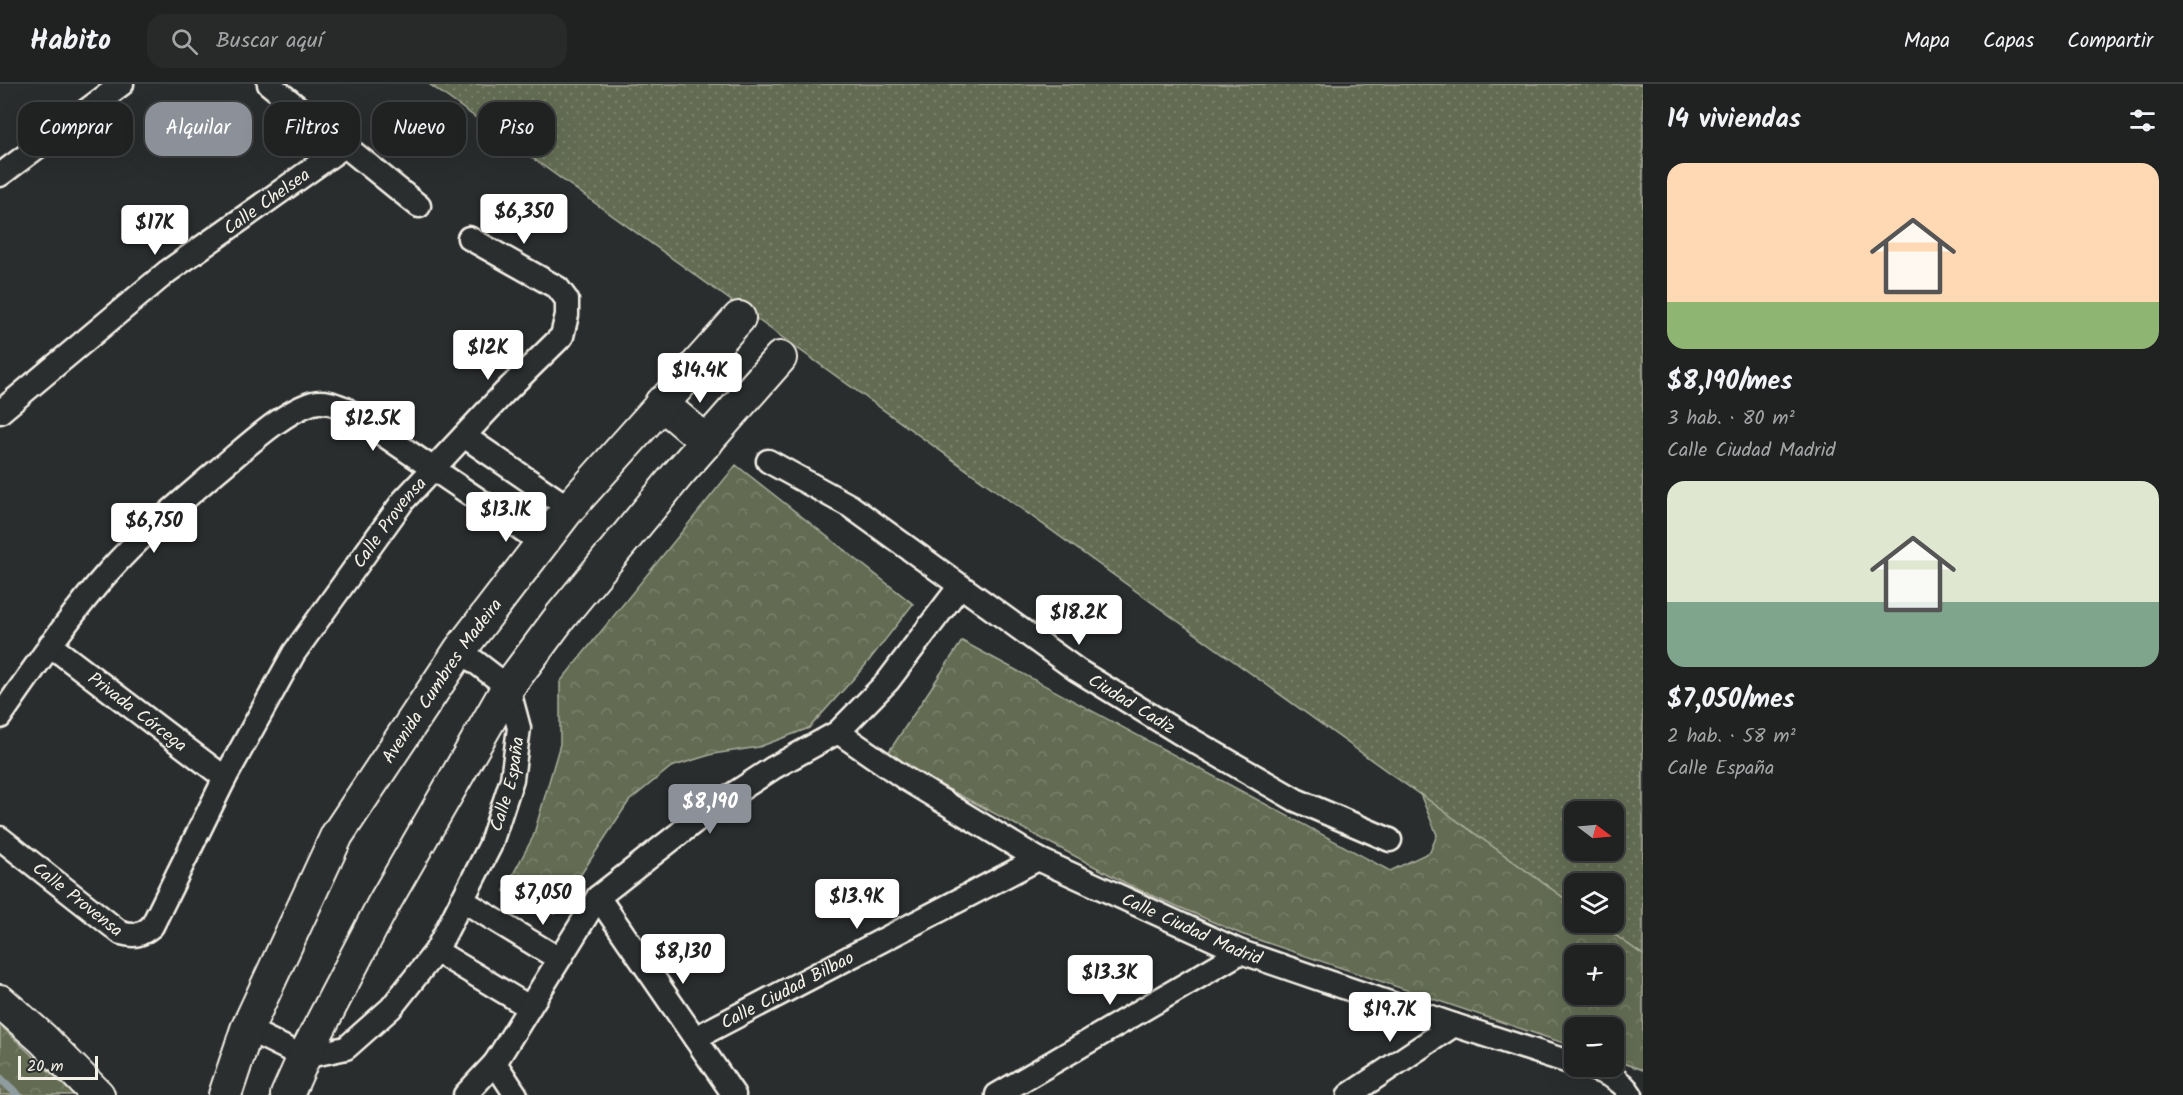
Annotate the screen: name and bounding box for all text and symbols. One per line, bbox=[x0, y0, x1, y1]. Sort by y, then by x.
search box bbox=[147, 14, 567, 68]
text: Habito bbox=[30, 19, 111, 64]
text: Buscar aquí bbox=[216, 24, 323, 59]
icon: search bbox=[168, 25, 201, 58]
text: Mapa bbox=[1904, 25, 1950, 58]
text: Capas bbox=[1983, 25, 2034, 58]
text: Compartir bbox=[2067, 25, 2153, 58]
text: 14 viviendas bbox=[1667, 99, 1801, 141]
chip: Comprar bbox=[18, 102, 133, 156]
chip: Alquilar bbox=[145, 102, 252, 156]
chip: Filtros bbox=[264, 102, 360, 156]
chip: Nuevo bbox=[372, 102, 466, 156]
chip: Piso bbox=[478, 102, 555, 156]
icon: filters bbox=[2126, 104, 2159, 137]
street label: Calle Chelsea bbox=[218, 162, 317, 244]
pin: $6,350 bbox=[475, 194, 573, 245]
text: $6,350 bbox=[494, 197, 554, 229]
icon: home bbox=[1859, 202, 1967, 310]
pin: $17K bbox=[119, 205, 191, 256]
text: $17K bbox=[135, 208, 175, 240]
pin: $12K bbox=[452, 330, 524, 381]
text: $12K bbox=[467, 333, 509, 365]
pin: $14.4K bbox=[651, 353, 749, 404]
text: $14.4K bbox=[672, 356, 728, 388]
text: $8,190/mes bbox=[1667, 361, 1792, 403]
pin: $12.5K bbox=[324, 401, 422, 452]
text: 3 hab. · 80 m² bbox=[1667, 403, 1795, 435]
text: $12.5K bbox=[345, 404, 401, 436]
text: Calle Ciudad Madrid bbox=[1667, 435, 1835, 467]
street label: Calle Provensa bbox=[346, 471, 435, 575]
pin: $13.1K bbox=[457, 492, 555, 543]
text: $13.1K bbox=[480, 495, 532, 527]
pin: $6,750 bbox=[105, 503, 203, 554]
text: $6,750 bbox=[125, 506, 183, 538]
icon: home bbox=[1859, 520, 1967, 628]
street label: Avenida Cumbres Madeira bbox=[375, 593, 511, 770]
pin: $18.2K bbox=[1030, 595, 1128, 646]
text: $18.2K bbox=[1050, 598, 1108, 630]
street label: Privada Córcega bbox=[81, 665, 193, 760]
street label: Ciudad Cadiz bbox=[1082, 667, 1180, 743]
text: $7,050/mes bbox=[1667, 679, 1795, 721]
text: 2 hab. · 58 m² bbox=[1667, 721, 1796, 753]
street label: Calle España bbox=[483, 735, 534, 836]
text: Calle España bbox=[1667, 753, 1774, 785]
pin: $8,190 bbox=[661, 784, 759, 835]
text: $8,190 bbox=[682, 787, 738, 819]
north arrow bbox=[1564, 801, 1624, 861]
map controls bbox=[1564, 801, 1624, 1077]
street label: Calle Provensa bbox=[25, 855, 129, 945]
button: layers bbox=[1564, 873, 1624, 933]
pin: $7,050 bbox=[494, 875, 592, 926]
text: $7,050 bbox=[514, 878, 572, 910]
pin: $13.9K bbox=[808, 879, 906, 930]
text: $13.9K bbox=[829, 882, 885, 914]
street label: Calle Ciudad Madrid bbox=[1116, 886, 1267, 974]
pin: $8,130 bbox=[634, 934, 732, 985]
text: $8,130 bbox=[655, 937, 711, 969]
street label: Calle Ciudad Bilbao bbox=[716, 944, 860, 1038]
button: + bbox=[1564, 945, 1624, 1005]
pin: $13.3K bbox=[1061, 955, 1159, 1006]
text: $13.3K bbox=[1082, 958, 1138, 990]
pin: $19.7K bbox=[1341, 992, 1439, 1043]
text: $19.7K bbox=[1363, 995, 1417, 1027]
button: − bbox=[1564, 1017, 1624, 1077]
scale bar bbox=[18, 1053, 98, 1080]
text: 20 m bbox=[27, 1054, 63, 1079]

